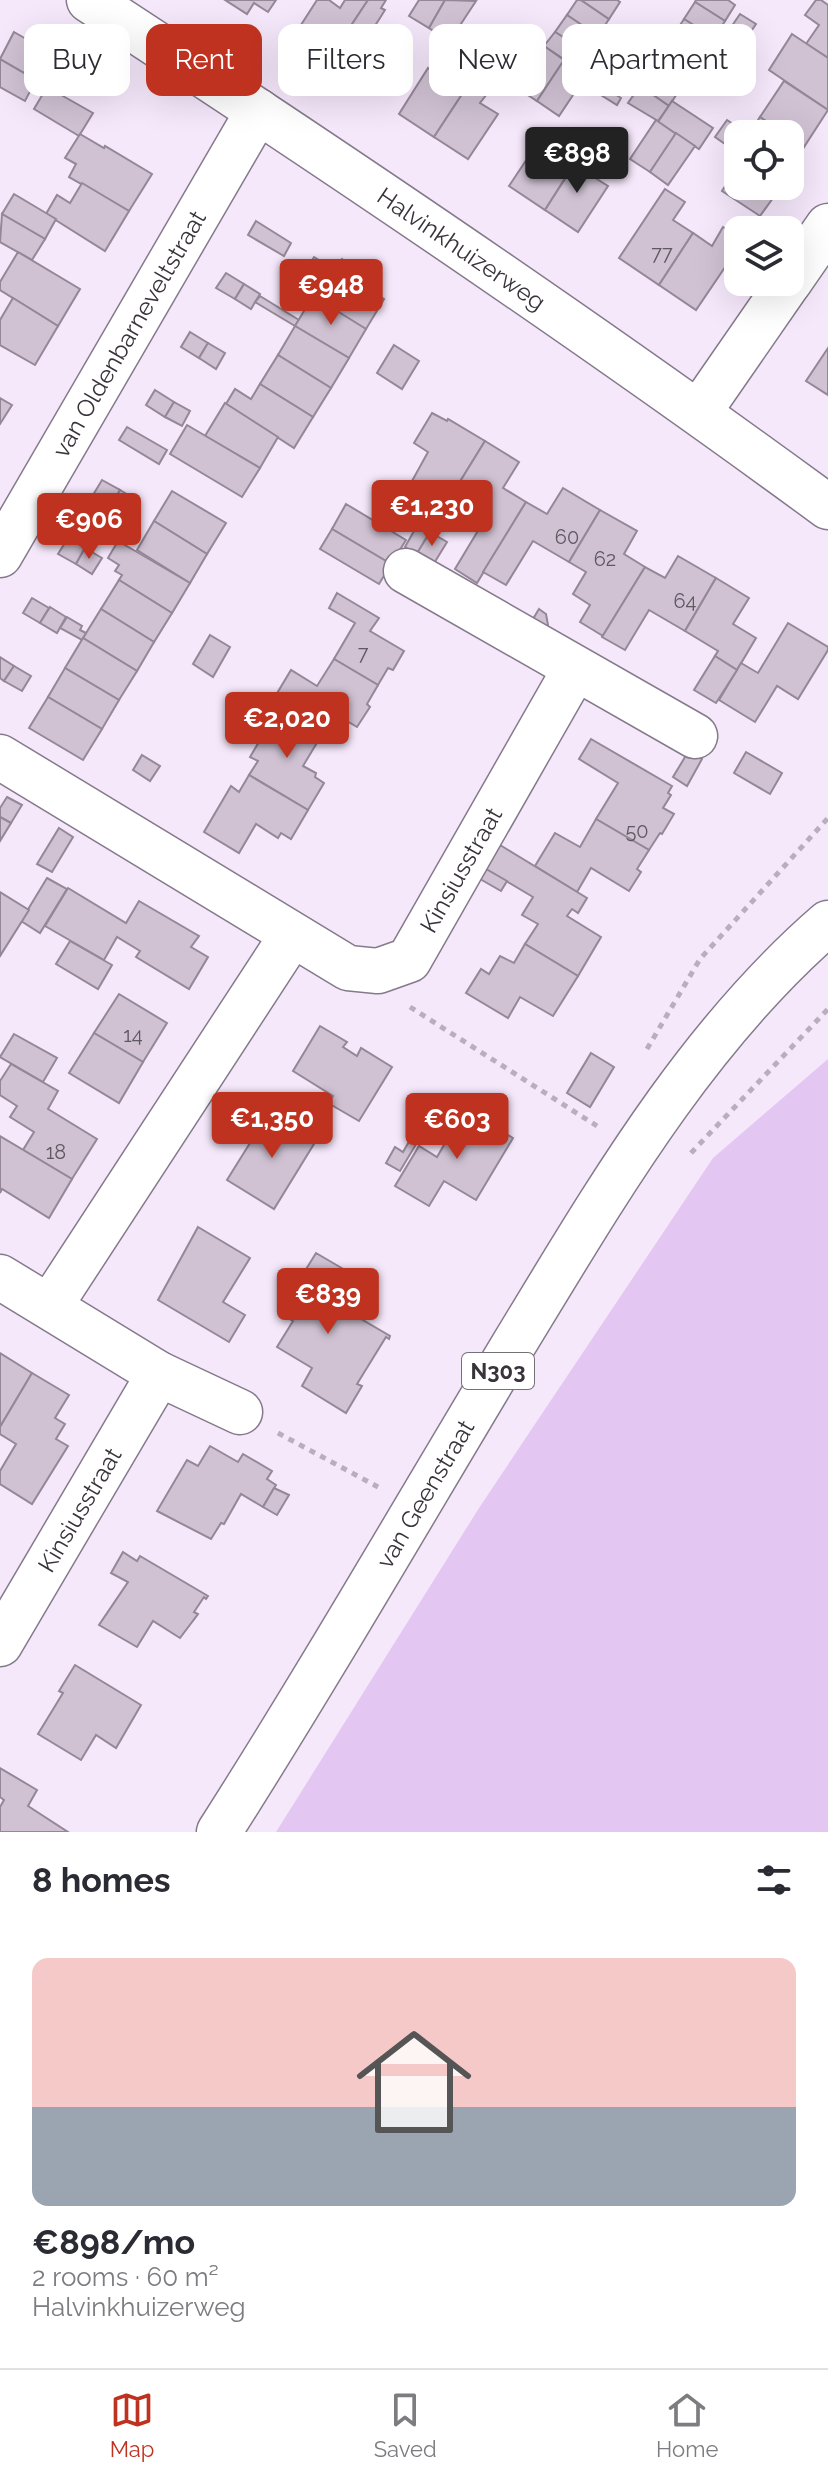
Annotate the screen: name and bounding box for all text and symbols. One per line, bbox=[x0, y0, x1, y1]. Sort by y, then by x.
chip: Buy bbox=[24, 24, 130, 96]
chip: Rent bbox=[146, 24, 262, 96]
chip: Filters bbox=[278, 24, 413, 96]
chip: New bbox=[429, 24, 546, 96]
chip: Apartment bbox=[562, 24, 756, 96]
map controls bbox=[724, 120, 804, 296]
button: locate bbox=[724, 120, 804, 200]
pin: €898 bbox=[530, 127, 624, 195]
text: €898 bbox=[543, 138, 611, 168]
street label: Halvinkhuizerweg bbox=[372, 181, 551, 316]
street label: van Oldenbarneveltstraat bbox=[46, 205, 212, 462]
button: layers bbox=[724, 216, 804, 296]
house number: 77 bbox=[651, 241, 673, 265]
pin: €948 bbox=[284, 259, 378, 327]
text: €948 bbox=[298, 270, 364, 300]
pin: €1,230 bbox=[367, 480, 497, 548]
text: €1,230 bbox=[390, 491, 474, 521]
pin: €906 bbox=[42, 493, 136, 561]
text: €906 bbox=[55, 504, 123, 534]
house number: 60 bbox=[555, 525, 579, 549]
house number: 62 bbox=[594, 547, 616, 571]
house number: 64 bbox=[674, 589, 697, 613]
house number: 7 bbox=[358, 641, 369, 665]
pin: €2,020 bbox=[222, 692, 352, 760]
text: €2,020 bbox=[243, 703, 331, 733]
street label: Kinsiusstraat bbox=[413, 802, 508, 937]
house number: 50 bbox=[625, 819, 649, 843]
house number: 14 bbox=[123, 1023, 143, 1047]
pin: €1,350 bbox=[207, 1092, 337, 1160]
pin: €603 bbox=[410, 1093, 504, 1161]
text: €1,350 bbox=[230, 1103, 314, 1133]
text: €603 bbox=[423, 1104, 491, 1134]
house number: 18 bbox=[46, 1140, 66, 1164]
pin: €839 bbox=[281, 1268, 375, 1336]
text: €839 bbox=[295, 1279, 361, 1309]
road number: N303 bbox=[462, 1353, 534, 1389]
street label: van Geenstraat bbox=[370, 1414, 480, 1573]
street label: Kinsiusstraat bbox=[31, 1442, 127, 1577]
icon: filters bbox=[752, 1858, 796, 1902]
text: 8 homes bbox=[32, 1860, 171, 1900]
icon: home bbox=[342, 2010, 486, 2154]
text: €898/mo bbox=[32, 2222, 195, 2262]
text: 2 rooms · 60 m² bbox=[32, 2262, 219, 2292]
text: Halvinkhuizerweg bbox=[32, 2292, 245, 2322]
tab: Map bbox=[110, 2388, 154, 2462]
tab: Saved bbox=[374, 2388, 437, 2462]
tab: Home bbox=[656, 2388, 718, 2462]

